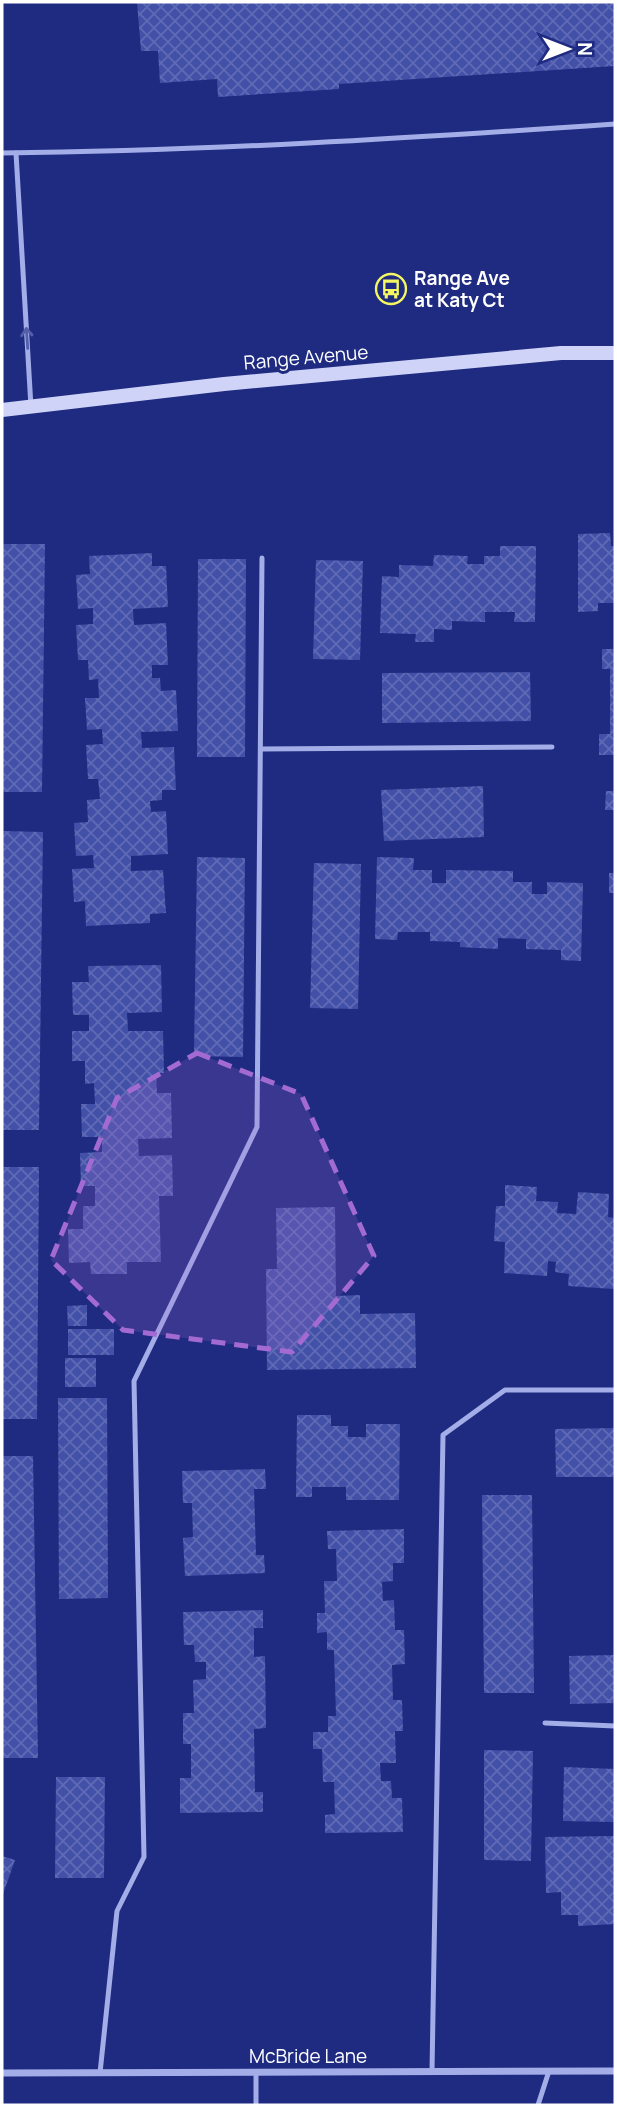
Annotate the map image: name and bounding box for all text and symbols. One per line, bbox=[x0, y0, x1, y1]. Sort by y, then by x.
north arrow bbox=[533, 14, 603, 84]
text: N bbox=[572, 42, 598, 56]
place label: Range Ave at Katy Ct bbox=[414, 265, 510, 313]
bus stop icon: Range Ave at Katy Ct bbox=[374, 272, 408, 306]
one-way arrow bbox=[20, 327, 33, 350]
street label: Range Avenue bbox=[243, 339, 369, 375]
street label: McBride Lane bbox=[249, 2043, 367, 2069]

